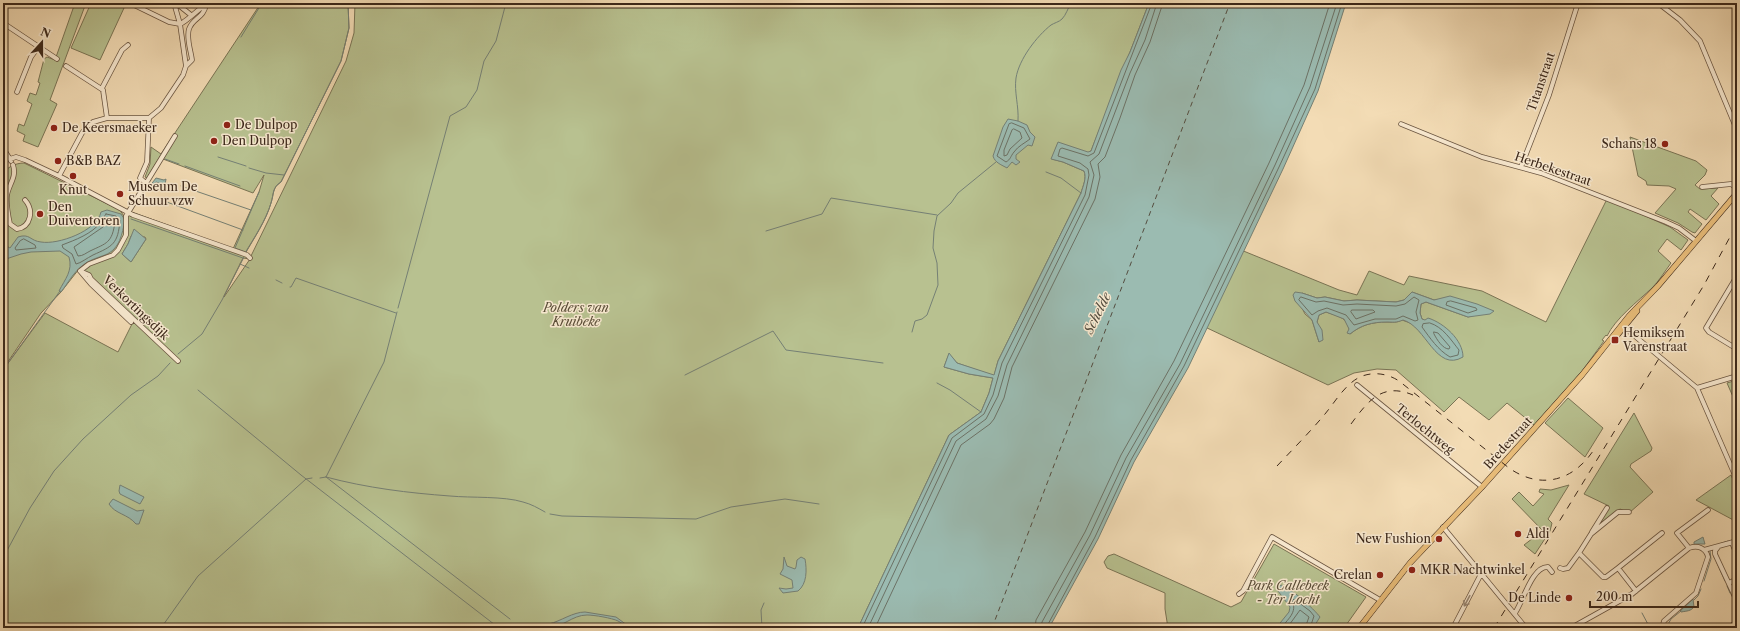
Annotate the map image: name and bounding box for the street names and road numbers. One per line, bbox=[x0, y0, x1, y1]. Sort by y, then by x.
street label: Titanstraat bbox=[1523, 49, 1558, 114]
street label: Herbekestraat bbox=[1513, 148, 1594, 189]
street label: Verkortingsdijk bbox=[99, 271, 173, 344]
street label: Terlochtweg bbox=[1393, 400, 1458, 457]
street label: Bredestraat bbox=[1480, 413, 1536, 472]

